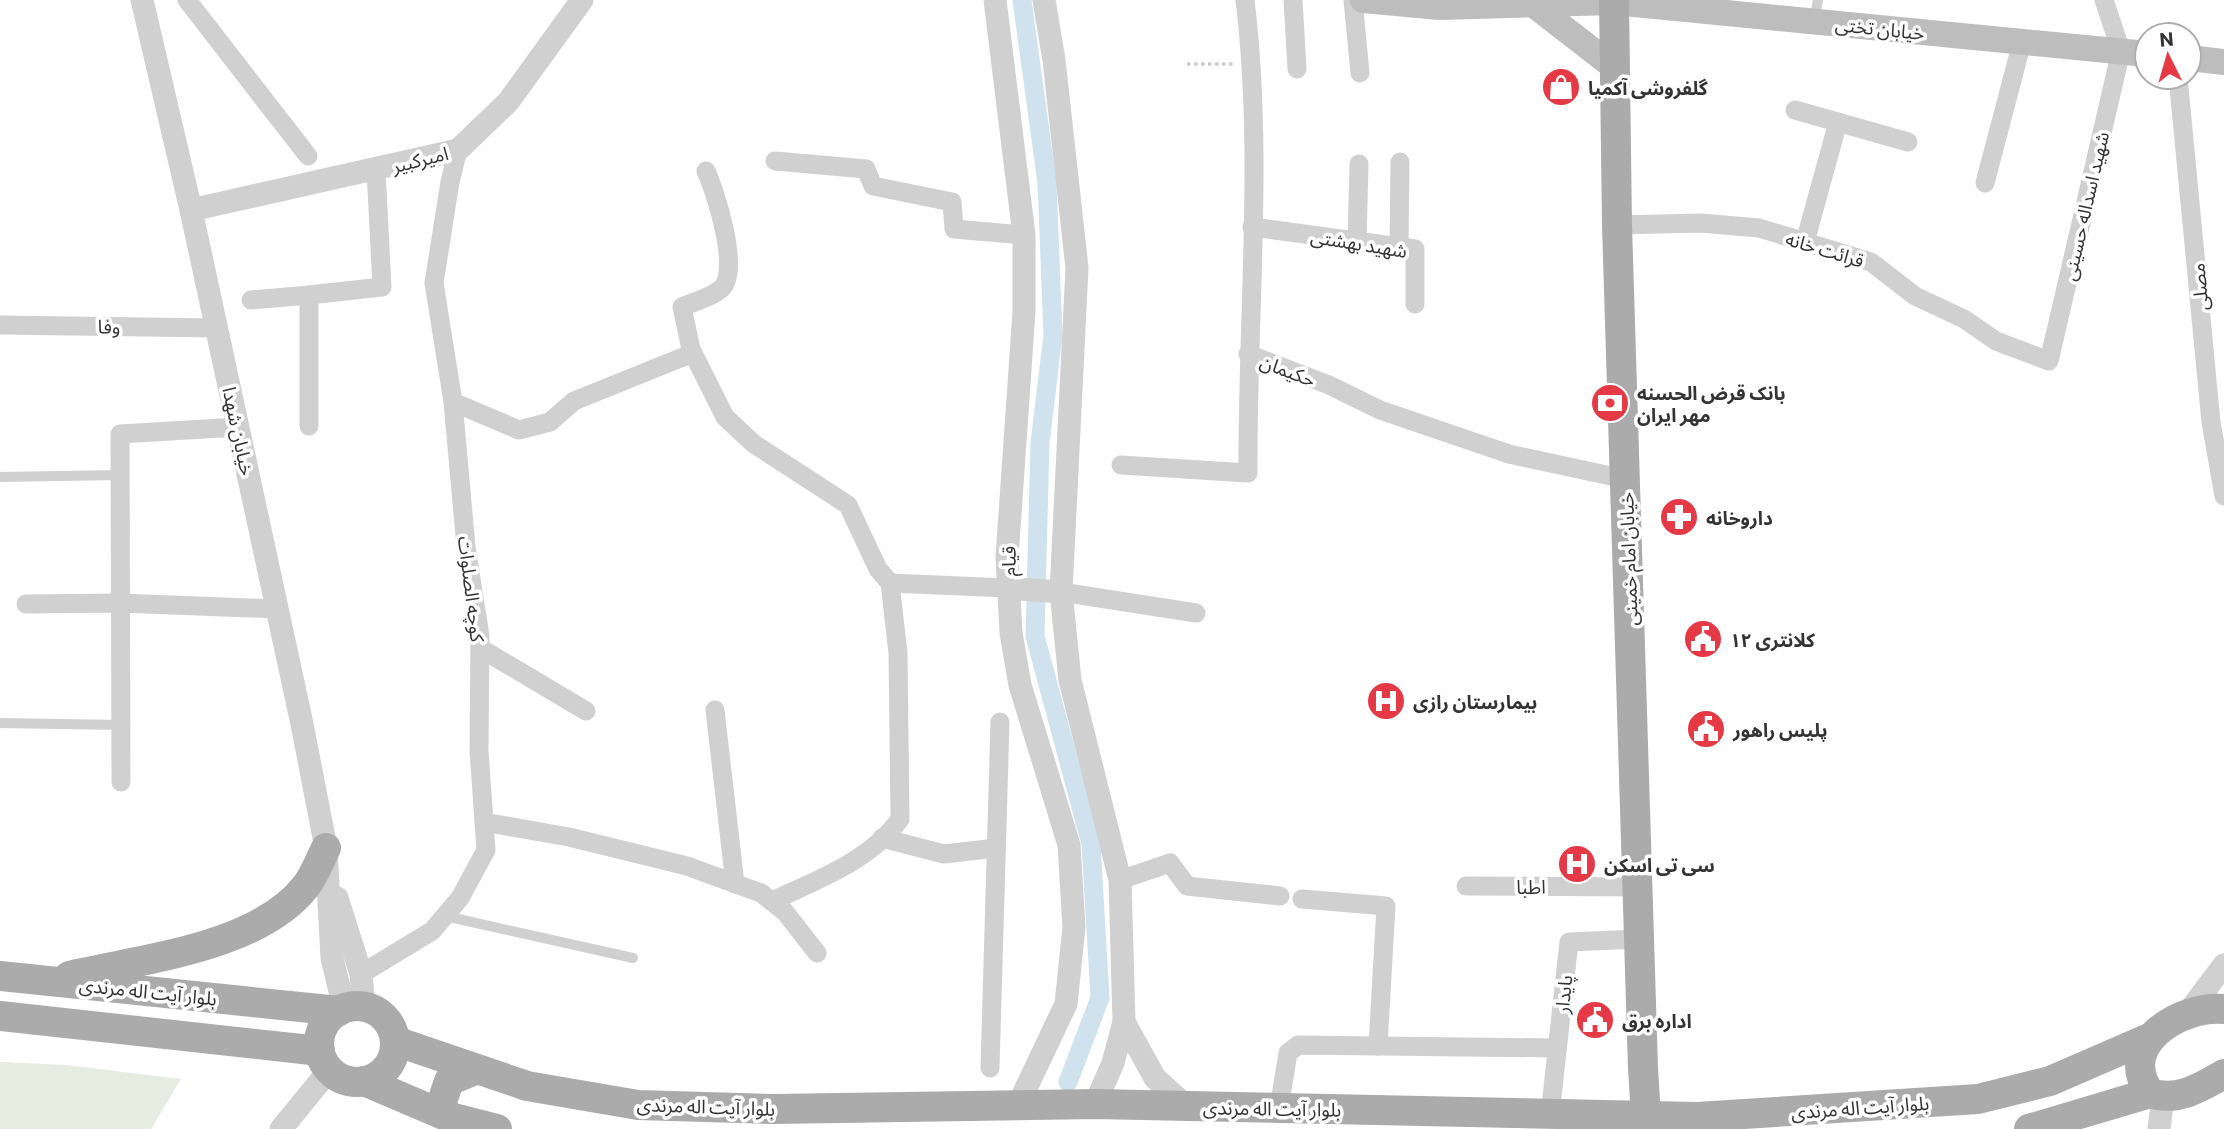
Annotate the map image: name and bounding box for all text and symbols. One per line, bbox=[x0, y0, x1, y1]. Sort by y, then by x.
street label: خیابان تختی bbox=[1834, 12, 1926, 45]
north arrow bbox=[2133, 21, 2203, 91]
text: N bbox=[2158, 26, 2175, 51]
shop icon: گلفروشی آکمیا bbox=[1540, 66, 1582, 108]
place label: گلفروشی آکمیا bbox=[1588, 76, 1708, 100]
street label: شهید اسداله حسینی bbox=[2057, 129, 2114, 283]
street label: امیرکبیر bbox=[388, 141, 451, 178]
street label: شهید بهشتی bbox=[1309, 224, 1409, 263]
street label: قرائت خانه bbox=[1783, 226, 1867, 273]
street label: مصلی bbox=[2185, 262, 2214, 312]
street label: وفا bbox=[98, 314, 120, 339]
street label: حکیمان bbox=[1257, 349, 1319, 391]
place label: بانک قرض الحسنه مهر ایران bbox=[1637, 381, 1786, 427]
bank icon: بانک قرض الحسنه مهر ایران bbox=[1589, 382, 1631, 424]
street label: خیابان شهدا bbox=[218, 384, 260, 478]
street label: خیابان امام خمینی bbox=[1614, 492, 1646, 626]
pharmacy icon: داروخانه bbox=[1658, 496, 1700, 538]
place label: داروخانه bbox=[1706, 506, 1773, 530]
street label: کوچه الصلوات bbox=[452, 535, 490, 645]
street label: قیام bbox=[996, 546, 1024, 576]
public building icon: کلانتری ۱۲ bbox=[1682, 618, 1724, 660]
place label: کلانتری ۱۲ bbox=[1730, 628, 1815, 652]
hospital icon: بیمارستان رازی bbox=[1365, 680, 1407, 722]
place label: بیمارستان رازی bbox=[1413, 690, 1537, 714]
public building icon: پلیس راهور bbox=[1685, 708, 1727, 750]
place label: پلیس راهور bbox=[1732, 718, 1828, 742]
hospital icon: سی تی اسکن bbox=[1556, 843, 1598, 885]
place label: سی تی اسکن bbox=[1604, 853, 1715, 876]
street label: اطبا bbox=[1516, 875, 1546, 898]
street label: بلوار آیت اله مرندی bbox=[78, 972, 218, 1011]
street label: پایدار bbox=[1549, 974, 1579, 1016]
public building icon: اداره برق bbox=[1574, 999, 1616, 1041]
place label: اداره برق bbox=[1622, 1009, 1692, 1033]
street label: بلوار آیت اله مرندی bbox=[1790, 1091, 1930, 1124]
street label: بلوار آیت اله مرندی bbox=[636, 1092, 776, 1121]
street label: بلوار آیت اله مرندی bbox=[1203, 1095, 1341, 1122]

